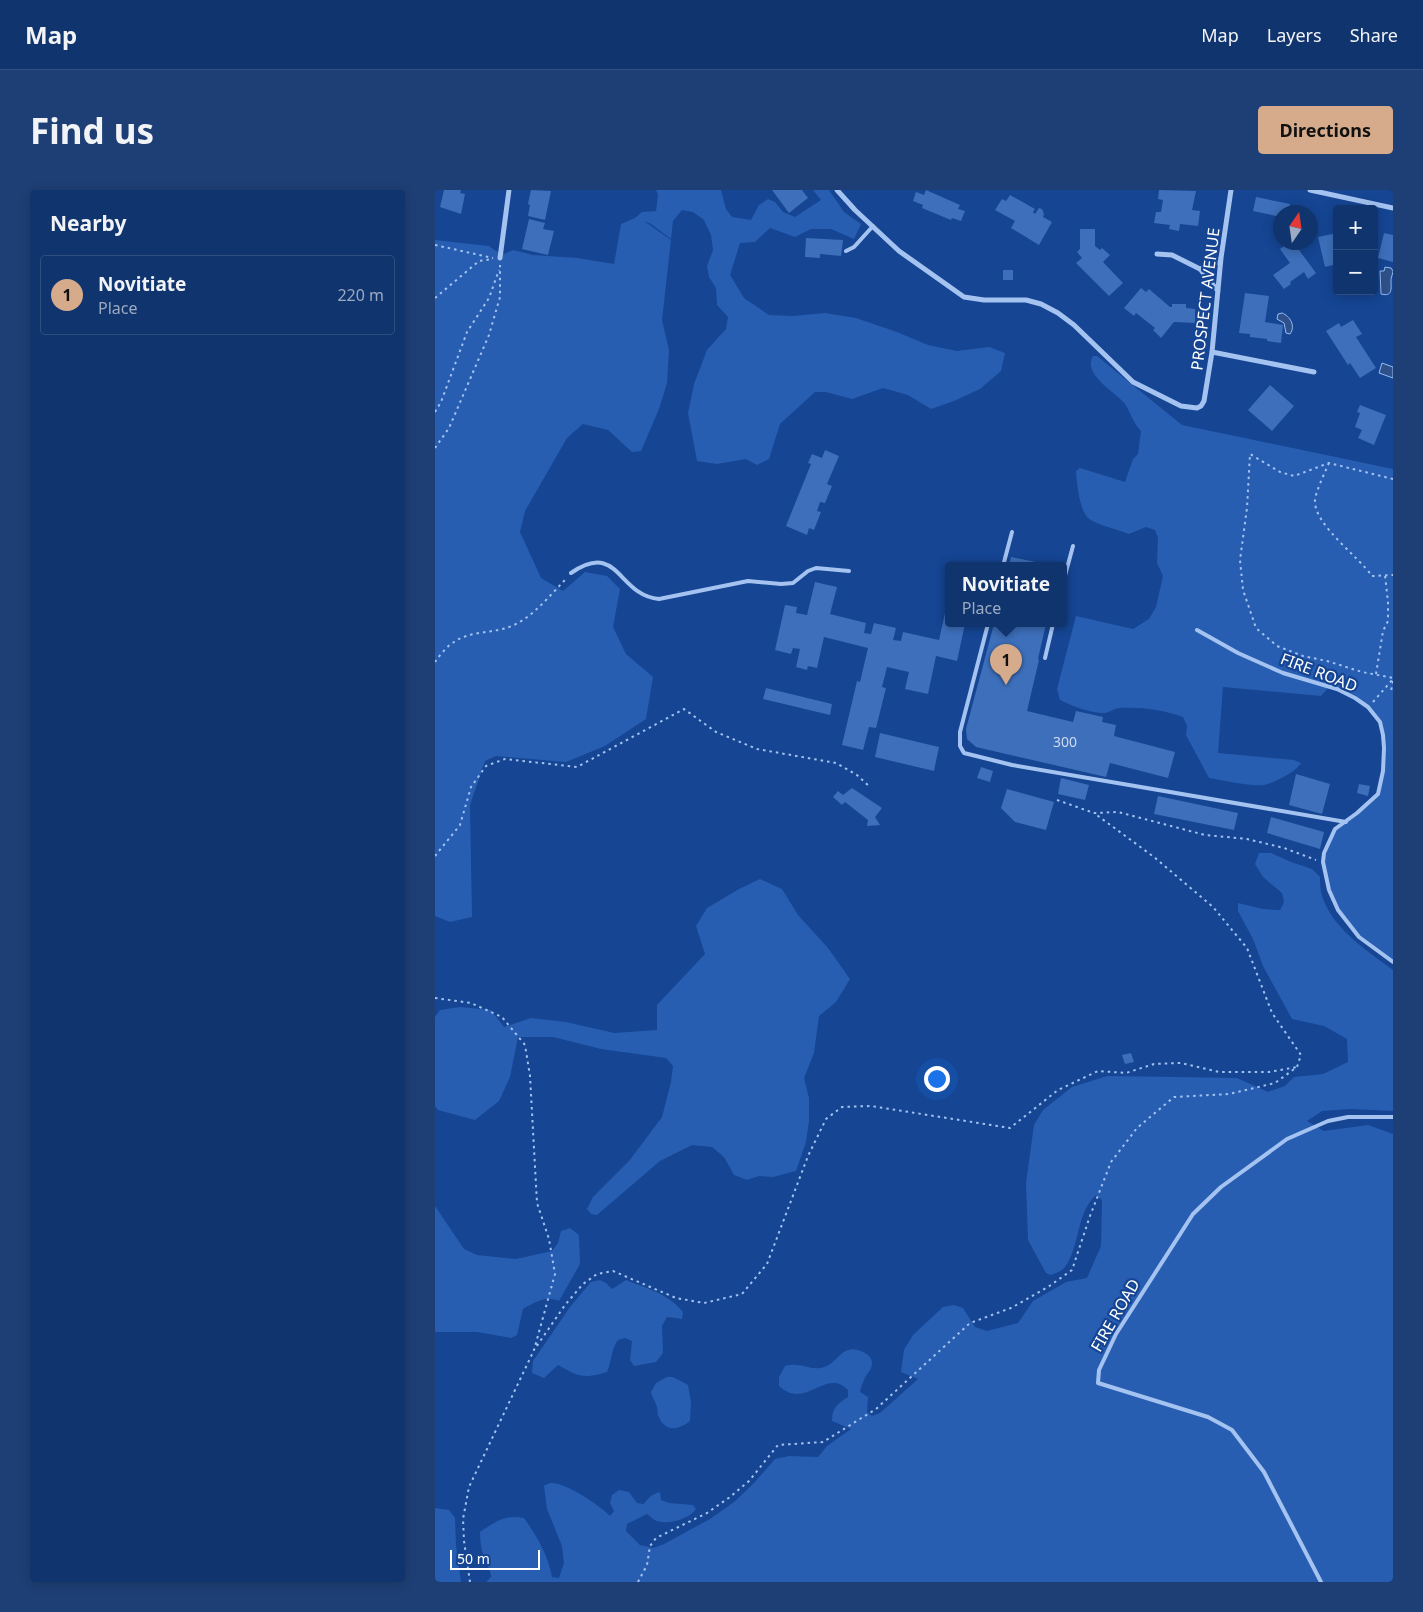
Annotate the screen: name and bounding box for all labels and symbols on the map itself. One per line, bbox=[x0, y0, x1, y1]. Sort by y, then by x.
north arrow bbox=[1273, 205, 1318, 250]
street label: PROSPECT AVENUE bbox=[1185, 226, 1225, 372]
pin: 1 bbox=[990, 644, 1022, 685]
street label: FIRE ROAD bbox=[1277, 647, 1361, 697]
house number: 300 bbox=[1053, 732, 1077, 751]
your location bbox=[924, 1066, 950, 1092]
street label: FIRE ROAD bbox=[1085, 1275, 1145, 1355]
scale bar bbox=[450, 1547, 540, 1570]

